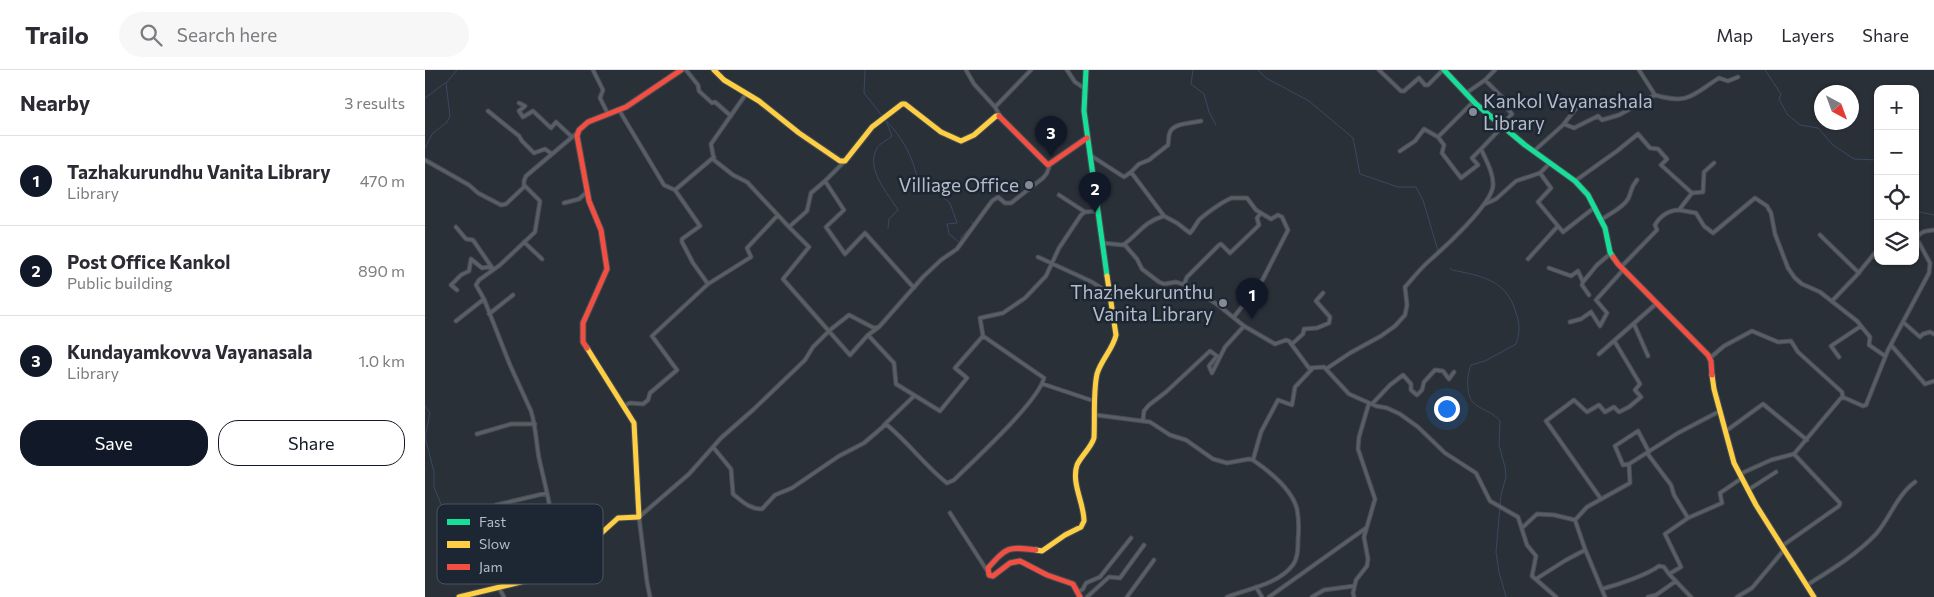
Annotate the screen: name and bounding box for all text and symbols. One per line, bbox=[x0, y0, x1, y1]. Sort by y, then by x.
search box bbox=[119, 12, 469, 57]
text: Trailo bbox=[25, 20, 89, 49]
icon: search bbox=[137, 21, 165, 49]
text: Search here bbox=[177, 23, 277, 46]
text: Map bbox=[1716, 24, 1753, 46]
text: Layers bbox=[1781, 24, 1834, 46]
text: Share bbox=[1862, 24, 1909, 46]
north arrow bbox=[1814, 85, 1859, 130]
map controls bbox=[1874, 85, 1919, 265]
button: + bbox=[1874, 85, 1919, 130]
place label: Kankol Vayanashala Library bbox=[1483, 89, 1653, 134]
text: Nearby bbox=[20, 90, 90, 115]
text: 3 results bbox=[344, 93, 405, 112]
marker: Kankol Vayanashala Library bbox=[1467, 106, 1479, 118]
pin: 3 bbox=[1035, 116, 1067, 157]
button: − bbox=[1874, 130, 1919, 175]
text: Tazhakurundhu Vanita Library bbox=[67, 160, 331, 183]
text: 1 bbox=[32, 171, 40, 190]
text: 470 m bbox=[360, 171, 405, 190]
pin: 2 bbox=[1079, 172, 1111, 213]
place label: Villiage Office bbox=[898, 173, 1019, 196]
button: locate bbox=[1874, 175, 1919, 220]
marker: Villiage Office bbox=[1023, 179, 1035, 191]
text: Library bbox=[67, 183, 119, 202]
button: layers bbox=[1874, 220, 1919, 265]
text: Post Office Kankol bbox=[67, 250, 231, 273]
text: 2 bbox=[31, 261, 41, 280]
text: 890 m bbox=[358, 261, 405, 280]
text: Public building bbox=[67, 273, 172, 292]
pin: 1 bbox=[1236, 278, 1268, 319]
place label: Thazhekurunthu Vanita Library bbox=[1070, 280, 1213, 325]
marker: Thazhekurunthu Vanita Library bbox=[1217, 297, 1229, 309]
text: Kundayamkovva Vayanasala bbox=[67, 340, 312, 363]
text: 3 bbox=[31, 351, 41, 370]
text: 1.0 km bbox=[359, 351, 405, 370]
text: Library bbox=[67, 363, 119, 382]
your location bbox=[1434, 396, 1460, 422]
button: Save bbox=[20, 420, 208, 466]
button: Share bbox=[218, 420, 405, 466]
legend bbox=[437, 504, 603, 584]
text: Fast bbox=[479, 513, 506, 530]
text: Slow bbox=[479, 535, 510, 552]
text: Jam bbox=[479, 558, 503, 575]

